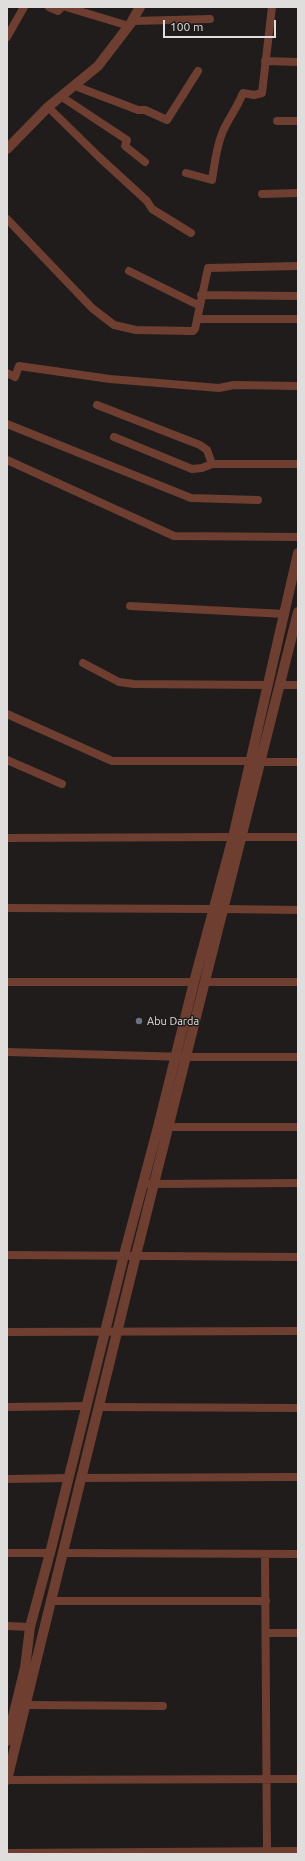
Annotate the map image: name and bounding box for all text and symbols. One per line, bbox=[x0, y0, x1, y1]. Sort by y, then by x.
scale bar bbox=[165, 12, 278, 38]
text: 100 m bbox=[170, 20, 203, 33]
place label: Abu Darda bbox=[147, 1014, 199, 1028]
marker: Abu Darda bbox=[134, 1016, 144, 1026]

